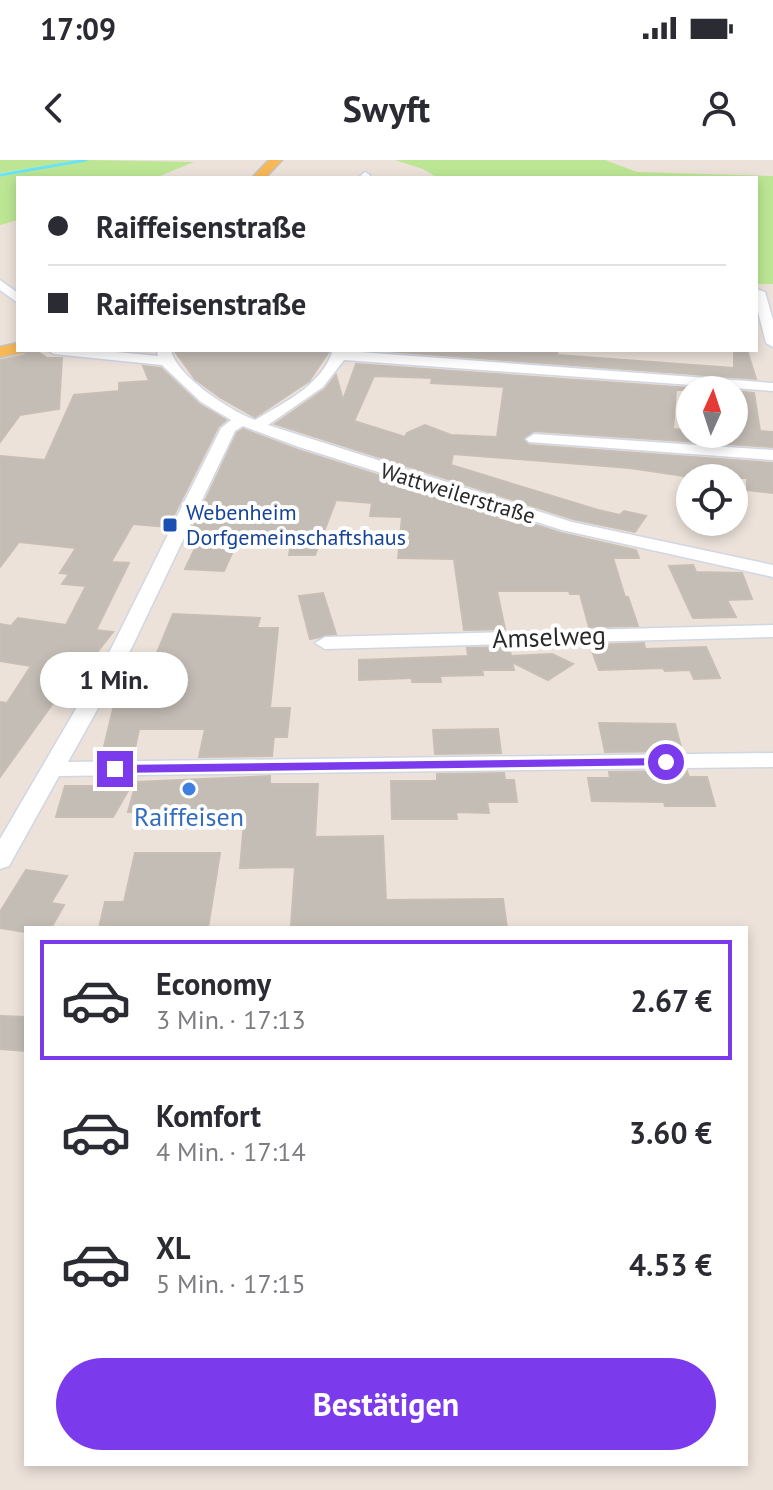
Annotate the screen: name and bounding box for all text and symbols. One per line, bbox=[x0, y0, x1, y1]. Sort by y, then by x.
text: 17:09 bbox=[40, 9, 116, 48]
text: Swyft bbox=[343, 85, 430, 132]
icon: back bbox=[32, 86, 76, 130]
icon: person bbox=[697, 86, 741, 130]
text: Raiffeisenstraße bbox=[96, 207, 306, 246]
text: Raiffeisenstraße bbox=[96, 284, 306, 323]
north arrow bbox=[676, 376, 748, 448]
map controls bbox=[676, 376, 748, 536]
street label: Wattweilerstraße bbox=[377, 456, 539, 530]
button: locate bbox=[676, 464, 748, 536]
place label: Webenheim Dorfgemeinschaftshaus bbox=[186, 498, 406, 551]
marker: Webenheim Dorfgemeinschaftshaus bbox=[161, 516, 179, 534]
street label: Amselweg bbox=[492, 618, 606, 655]
callout: 1 Min. bbox=[41, 653, 189, 709]
text: 1 Min. bbox=[79, 663, 149, 696]
route start bbox=[648, 744, 684, 780]
route end bbox=[97, 751, 133, 787]
marker: Raiffeisen bbox=[180, 780, 198, 798]
place label: Raiffeisen bbox=[134, 800, 244, 833]
icon: car bbox=[60, 964, 132, 1036]
text: Economy bbox=[156, 964, 271, 1003]
text: 2.67 € bbox=[631, 981, 712, 1020]
text: 3 Min. · 17:13 bbox=[156, 1003, 306, 1036]
icon: car bbox=[60, 1096, 132, 1168]
text: Komfort bbox=[156, 1096, 261, 1135]
text: 3.60 € bbox=[629, 1113, 712, 1152]
text: 4 Min. · 17:14 bbox=[156, 1135, 306, 1168]
icon: car bbox=[60, 1228, 132, 1300]
text: XL bbox=[156, 1228, 190, 1267]
text: 4.53 € bbox=[629, 1245, 712, 1284]
text: 5 Min. · 17:15 bbox=[156, 1267, 306, 1300]
button: Bestätigen bbox=[56, 1358, 716, 1450]

